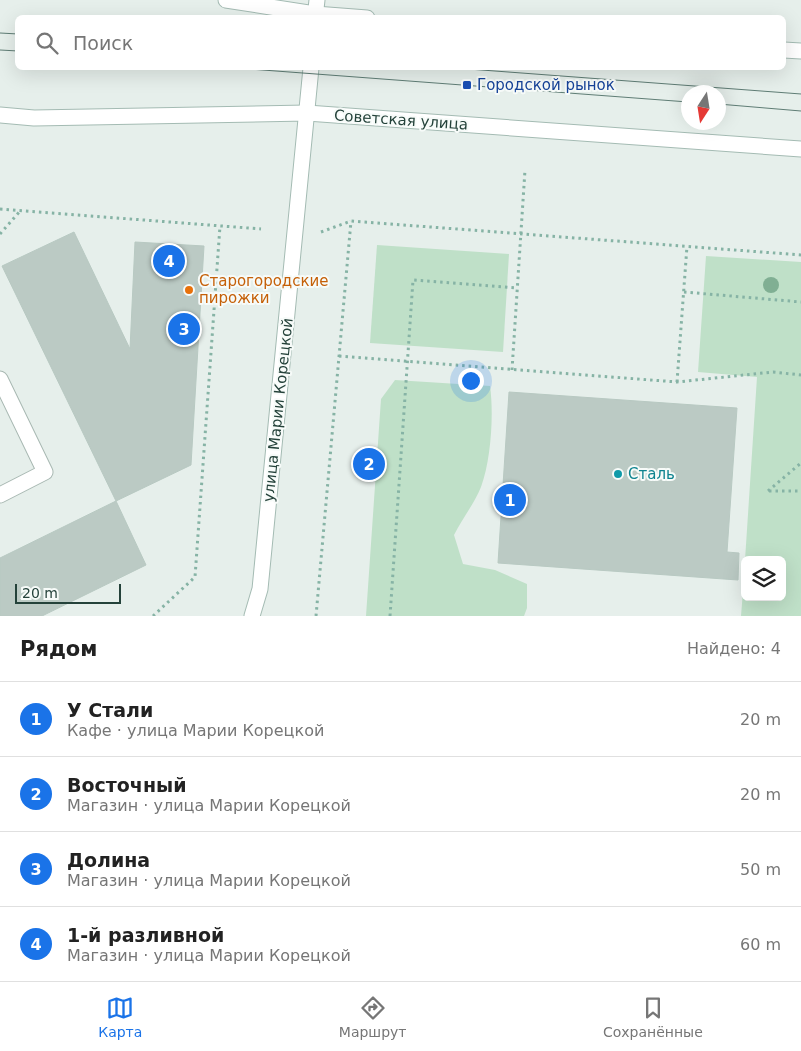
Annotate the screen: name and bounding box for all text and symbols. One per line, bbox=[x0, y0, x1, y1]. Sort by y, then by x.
search box bbox=[15, 15, 786, 70]
icon: search bbox=[33, 29, 61, 57]
text: Поиск bbox=[73, 32, 133, 54]
place label: Городской рынок bbox=[477, 76, 615, 94]
marker: Городской рынок bbox=[461, 79, 473, 91]
north arrow bbox=[681, 85, 726, 130]
street label: Советская улица bbox=[333, 106, 469, 134]
pin: 4 bbox=[153, 242, 185, 280]
place label: Старогородские пирожки bbox=[199, 272, 329, 307]
marker: Старогородские пирожки bbox=[183, 284, 195, 296]
pin: 3 bbox=[168, 310, 200, 348]
street label: улица Марии Корецкой bbox=[259, 317, 297, 503]
your location bbox=[458, 368, 484, 394]
pin: 2 bbox=[353, 445, 385, 483]
place label: Сталь bbox=[628, 465, 675, 483]
marker: Сталь bbox=[612, 468, 624, 480]
pin: 1 bbox=[494, 481, 526, 519]
map controls bbox=[741, 556, 786, 601]
button: layers bbox=[741, 556, 786, 601]
scale bar bbox=[15, 581, 121, 604]
text: 20 m bbox=[22, 585, 58, 601]
text: Рядом bbox=[20, 637, 97, 661]
text: Найдено: 4 bbox=[687, 639, 781, 658]
text: У Стали bbox=[67, 699, 153, 721]
text: 1 bbox=[30, 710, 42, 729]
text: 20 m bbox=[740, 710, 781, 729]
text: Кафе · улица Марии Корецкой bbox=[67, 721, 324, 740]
text: Восточный bbox=[67, 774, 187, 796]
text: 2 bbox=[30, 785, 42, 804]
text: 20 m bbox=[740, 785, 781, 804]
text: Магазин · улица Марии Корецкой bbox=[67, 796, 351, 815]
text: Долина bbox=[67, 849, 150, 871]
text: 3 bbox=[30, 860, 42, 879]
text: 50 m bbox=[740, 860, 781, 879]
text: Магазин · улица Марии Корецкой bbox=[67, 871, 351, 890]
text: 1-й разливной bbox=[67, 924, 224, 946]
text: 4 bbox=[30, 935, 42, 954]
text: 60 m bbox=[740, 935, 781, 954]
text: Магазин · улица Марии Корецкой bbox=[67, 946, 351, 965]
tab: Карта bbox=[98, 994, 142, 1040]
tab: Маршрут bbox=[339, 994, 406, 1040]
tab: Сохранённые bbox=[603, 994, 703, 1040]

